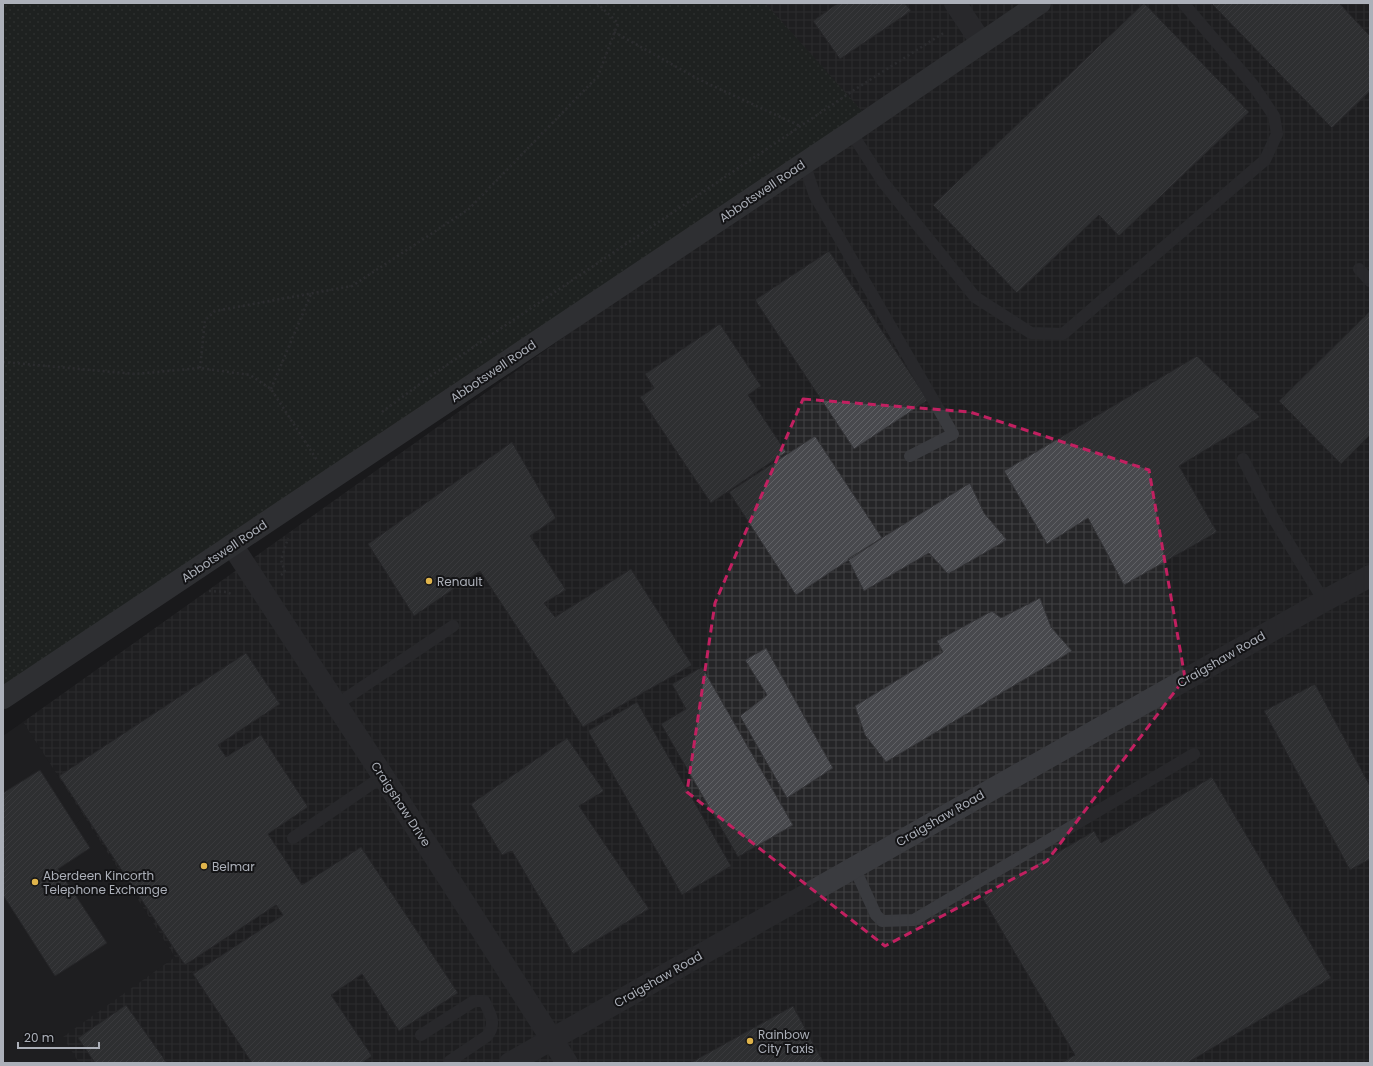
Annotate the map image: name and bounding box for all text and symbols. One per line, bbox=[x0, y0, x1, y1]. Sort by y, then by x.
street label: Abbotswell Road bbox=[716, 156, 808, 226]
street label: Abbotswell Road bbox=[447, 336, 539, 406]
street label: Abbotswell Road bbox=[178, 516, 270, 586]
place label: Renault bbox=[437, 573, 483, 590]
marker: Renault bbox=[424, 576, 434, 586]
street label: Craigshaw Road bbox=[1174, 627, 1268, 691]
street label: Craigshaw Drive bbox=[367, 758, 435, 850]
street label: Craigshaw Road bbox=[893, 786, 987, 850]
place label: Belmar bbox=[212, 858, 255, 875]
marker: Belmar bbox=[199, 861, 209, 871]
place label: Aberdeen Kincorth Telephone Exchange bbox=[43, 867, 167, 898]
marker: Aberdeen Kincorth Telephone Exchange bbox=[30, 877, 40, 887]
street label: Craigshaw Road bbox=[611, 947, 705, 1011]
scale bar bbox=[18, 1024, 99, 1050]
place label: Rainbow City Taxis bbox=[758, 1026, 814, 1057]
text: 20 m bbox=[24, 1029, 54, 1046]
marker: Rainbow City Taxis bbox=[745, 1036, 755, 1046]

